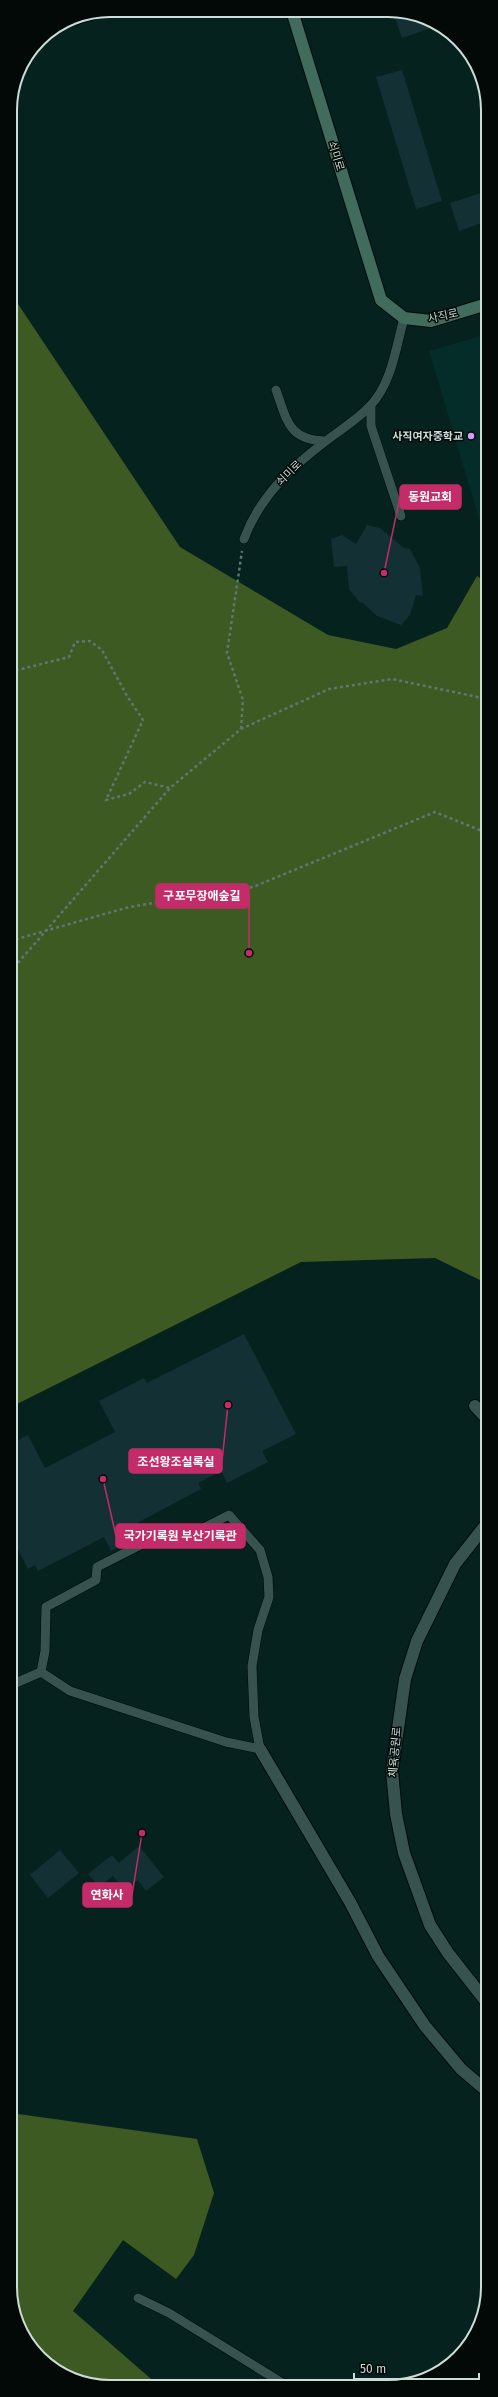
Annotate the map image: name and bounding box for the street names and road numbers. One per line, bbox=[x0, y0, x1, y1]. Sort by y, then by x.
street label: 쇠미로 bbox=[325, 140, 347, 172]
street label: 사직로 bbox=[427, 306, 459, 326]
street label: 쇠미로 bbox=[274, 458, 304, 488]
street label: 체육공원로 bbox=[386, 1726, 404, 1778]

